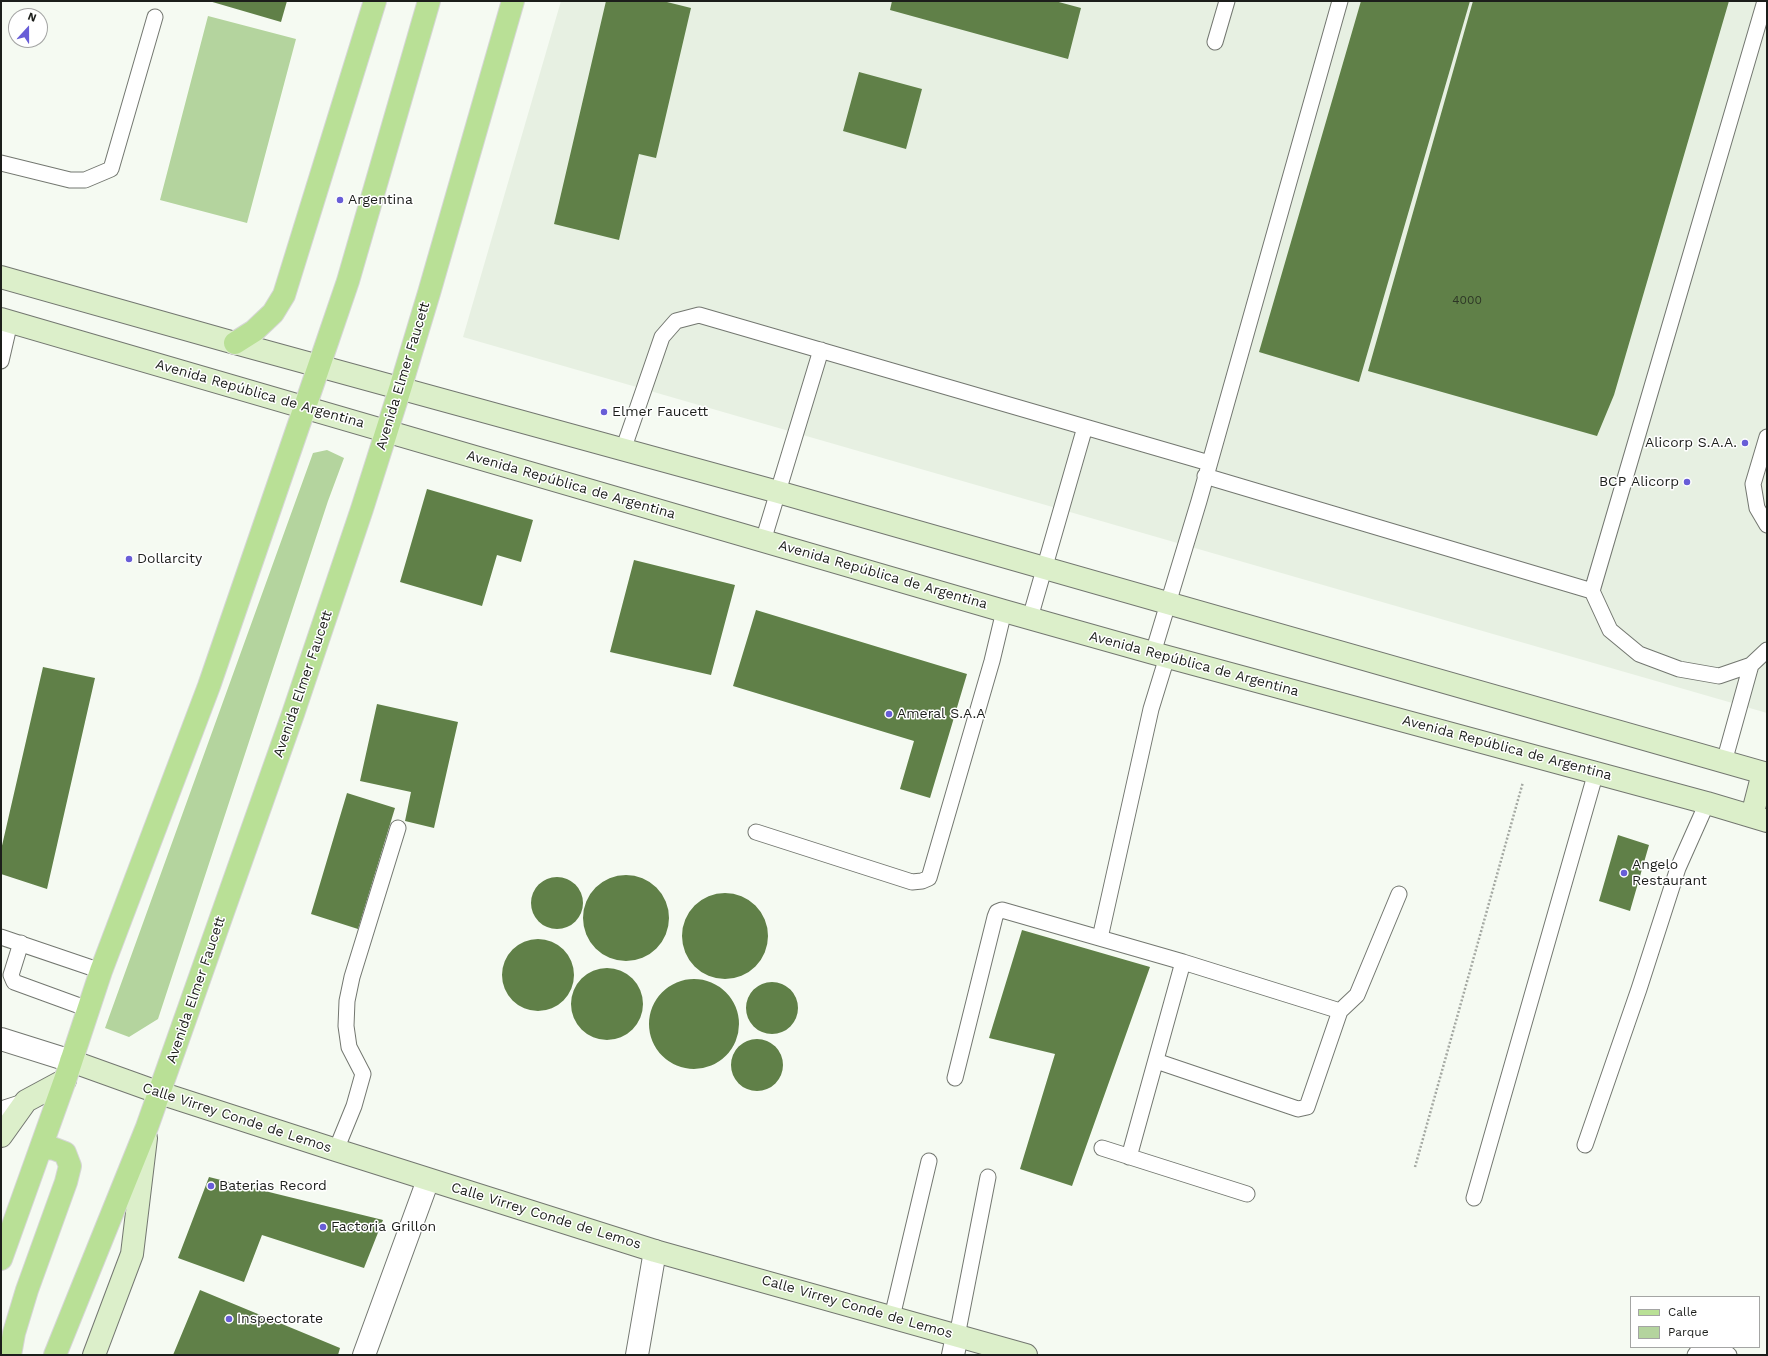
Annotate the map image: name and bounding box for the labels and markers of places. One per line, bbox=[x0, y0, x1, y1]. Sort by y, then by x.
place label: Argentina bbox=[348, 192, 413, 208]
marker: Argentina bbox=[335, 195, 345, 205]
place label: Elmer Faucett bbox=[612, 404, 708, 420]
marker: Elmer Faucett bbox=[599, 407, 609, 417]
place label: Alicorp S.A.A. bbox=[1645, 435, 1737, 451]
marker: Alicorp S.A.A. bbox=[1740, 438, 1750, 448]
place label: BCP Alicorp bbox=[1599, 474, 1679, 490]
marker: BCP Alicorp bbox=[1682, 477, 1692, 487]
place label: Dollarcity bbox=[137, 551, 202, 567]
marker: Dollarcity bbox=[124, 554, 134, 564]
place label: Ameral S.A.A bbox=[897, 706, 985, 722]
marker: Ameral S.A.A bbox=[884, 709, 894, 719]
place label: Angelo Restaurant bbox=[1632, 857, 1707, 890]
marker: Angelo Restaurant bbox=[1619, 868, 1629, 878]
place label: Baterias Record bbox=[219, 1178, 327, 1194]
marker: Baterias Record bbox=[206, 1181, 216, 1191]
place label: Factoria Grillon bbox=[331, 1219, 436, 1235]
marker: Factoria Grillon bbox=[318, 1222, 328, 1232]
place label: Inspectorate bbox=[237, 1311, 323, 1327]
marker: Inspectorate bbox=[224, 1314, 234, 1324]

